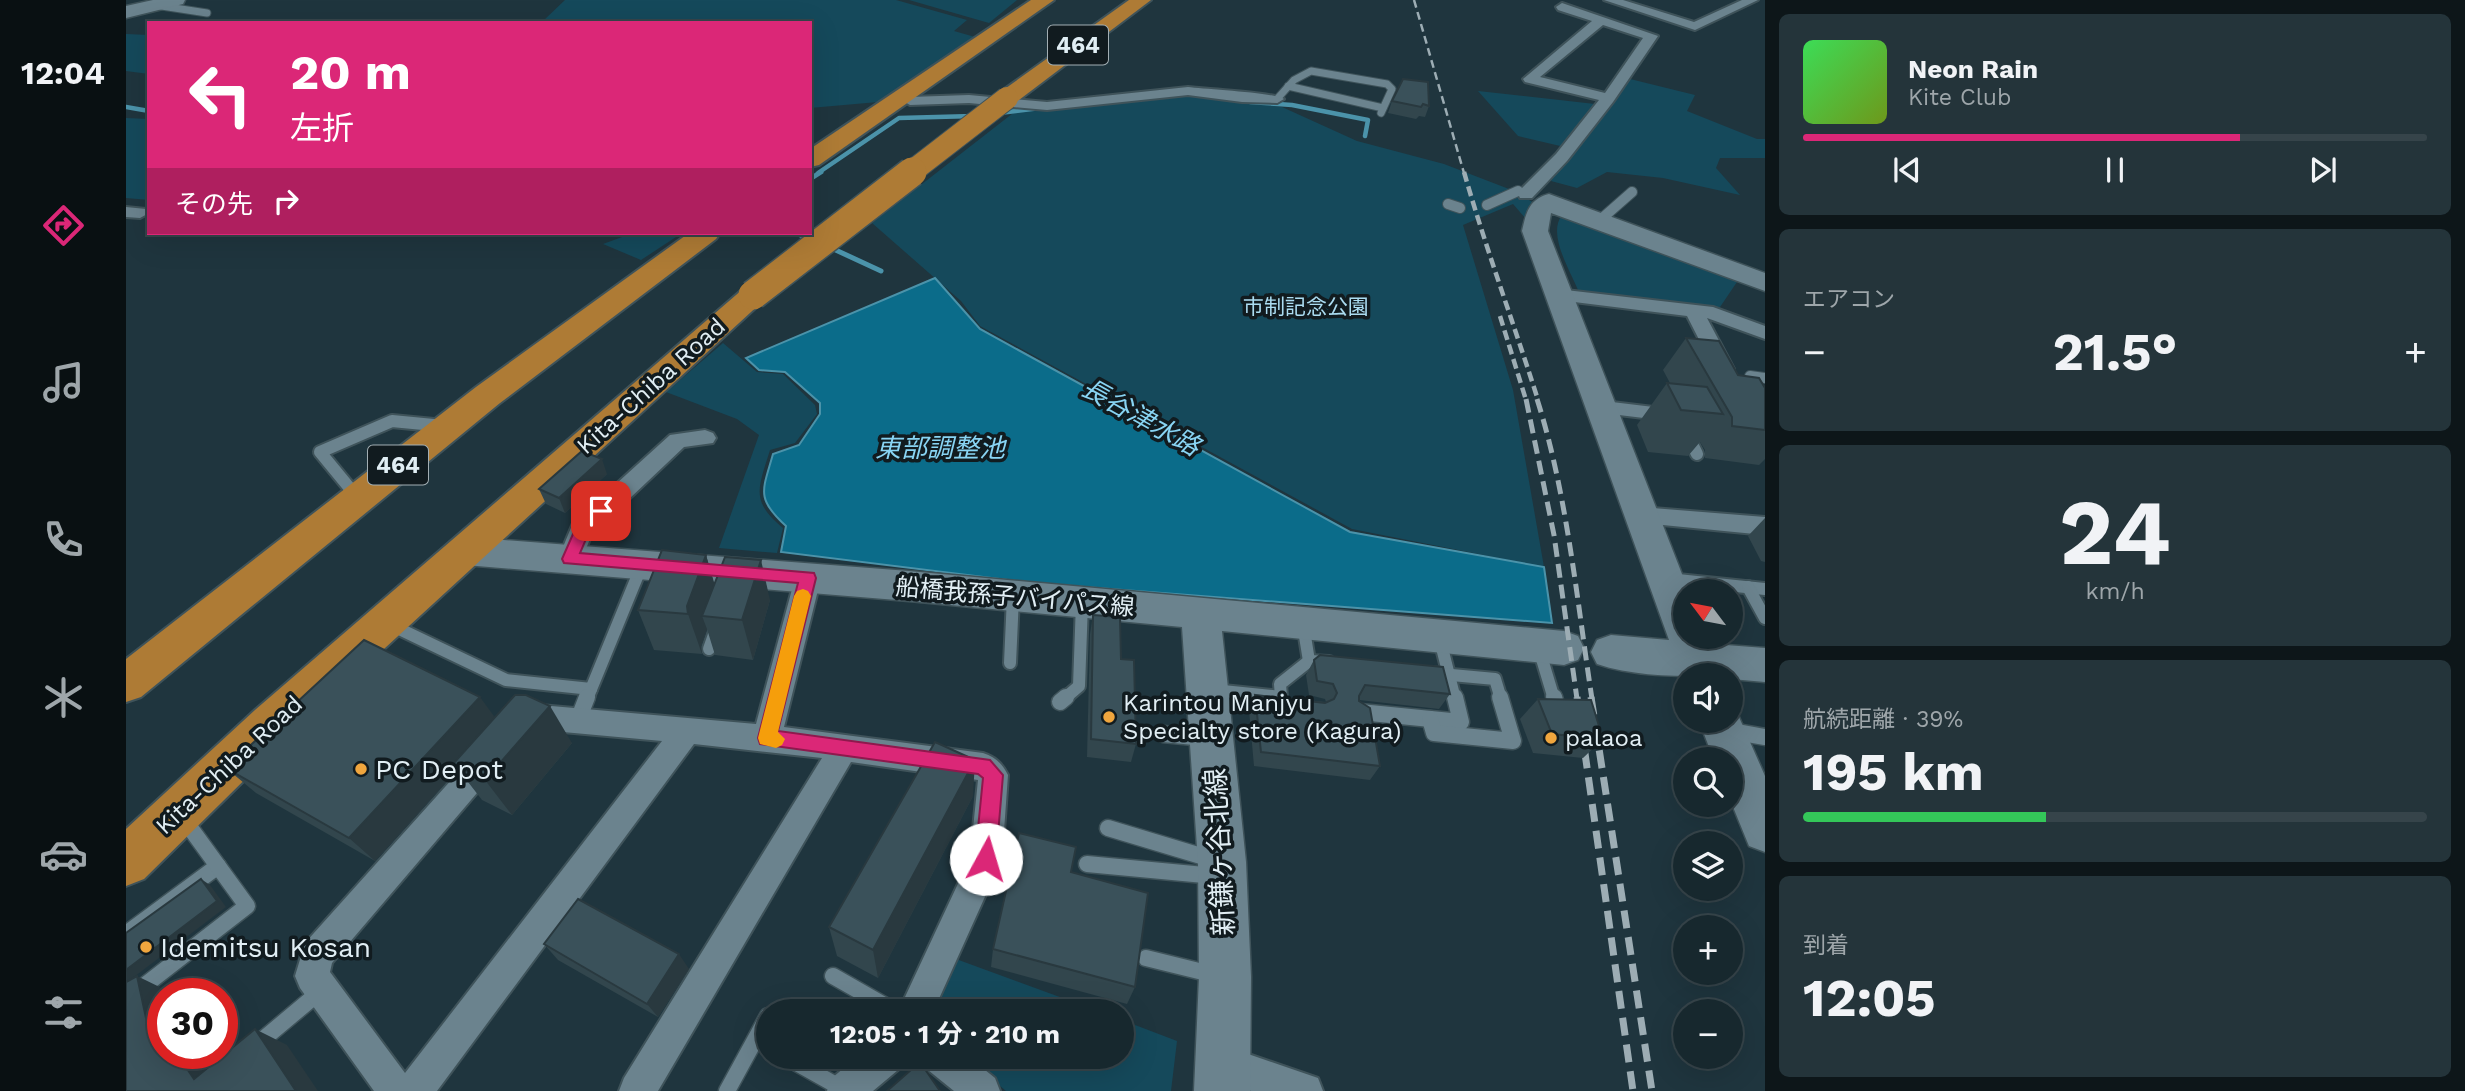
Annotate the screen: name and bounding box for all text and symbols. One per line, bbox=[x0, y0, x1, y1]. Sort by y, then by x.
road number: 464 bbox=[1048, 26, 1108, 64]
text: 20 m bbox=[290, 43, 411, 101]
icon: left bbox=[175, 49, 266, 140]
text: 12:04 bbox=[21, 54, 105, 92]
text: Neon Rain bbox=[1908, 54, 2038, 84]
text: Kite Club bbox=[1908, 84, 2011, 111]
text: 左折 bbox=[290, 109, 354, 147]
icon: previous bbox=[1888, 151, 1926, 189]
icon: pause bbox=[2096, 151, 2134, 189]
icon: next bbox=[2304, 151, 2342, 189]
icon: right bbox=[267, 182, 305, 220]
text: その先 bbox=[175, 189, 253, 219]
icon: directions bbox=[39, 201, 88, 250]
text: エアコン bbox=[1803, 286, 1895, 313]
park label: 市制記念公園 bbox=[1243, 294, 1369, 319]
street label: Kita-Chiba Road bbox=[571, 312, 731, 460]
text: 21.5° bbox=[2053, 322, 2177, 383]
text: − bbox=[1803, 330, 1826, 374]
text: + bbox=[2404, 330, 2427, 374]
icon: music bbox=[39, 358, 88, 407]
water label: 長谷津水路 bbox=[1077, 372, 1207, 463]
water label: 東部調整池 bbox=[875, 433, 1008, 463]
road number: 464 bbox=[368, 446, 428, 485]
text: 24 bbox=[2059, 479, 2171, 586]
pin bbox=[571, 481, 631, 541]
icon: arrive bbox=[582, 492, 620, 530]
icon: phone bbox=[39, 515, 88, 564]
street label: 船橋我孫子バイパス線 bbox=[894, 573, 1136, 621]
text: km/h bbox=[2085, 578, 2145, 605]
north arrow bbox=[1673, 579, 1743, 649]
map controls bbox=[1673, 579, 1743, 1069]
button: sound bbox=[1673, 663, 1743, 733]
icon: climate bbox=[39, 673, 88, 722]
place label: Karintou Manjyu Specialty store (Kagura) bbox=[1123, 689, 1401, 745]
street label: Kita-Chiba Road bbox=[150, 690, 308, 840]
text: 航続距離 · 39% bbox=[1803, 706, 1963, 733]
marker: Karintou Manjyu Specialty store (Kagura) bbox=[1101, 709, 1117, 725]
place label: palaoa bbox=[1565, 724, 1643, 752]
marker: palaoa bbox=[1543, 730, 1559, 746]
text: 195 km bbox=[1803, 742, 1984, 803]
button: search bbox=[1673, 747, 1743, 817]
place label: PC Depot bbox=[375, 753, 503, 786]
marker: PC Depot bbox=[353, 761, 369, 777]
street label: 新鎌ヶ谷北線 bbox=[1199, 767, 1240, 937]
position arrow bbox=[949, 822, 1023, 896]
icon: car bbox=[39, 830, 88, 879]
button: layers bbox=[1673, 831, 1743, 901]
button: + bbox=[1673, 915, 1743, 985]
place label: Idemitsu Kosan bbox=[160, 931, 371, 964]
text: 到着 bbox=[1803, 932, 1849, 959]
marker: Idemitsu Kosan bbox=[138, 939, 154, 955]
text: 12:05 bbox=[1803, 968, 1936, 1029]
speed limit sign: 30 bbox=[147, 978, 238, 1069]
icon: filters bbox=[39, 988, 88, 1037]
button: − bbox=[1673, 999, 1743, 1069]
text: 12:05 · 1 分 · 210 m bbox=[830, 1019, 1060, 1049]

